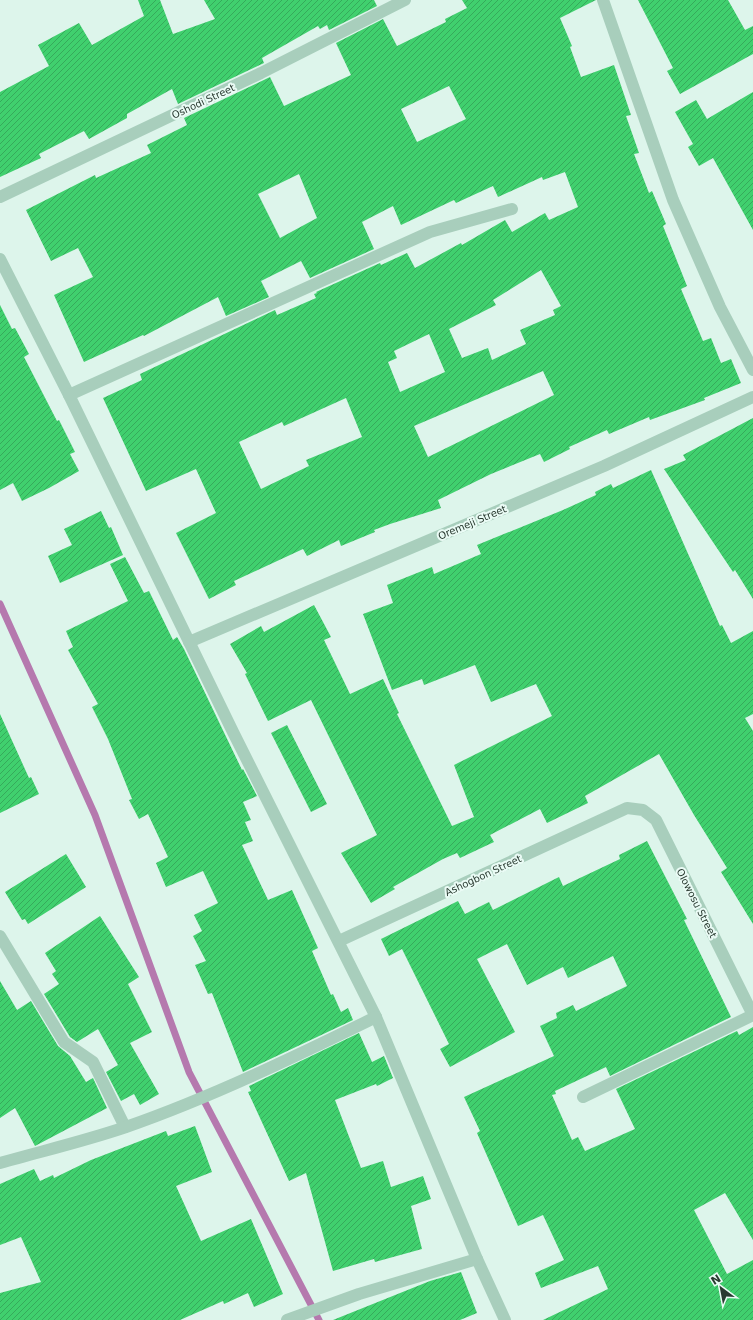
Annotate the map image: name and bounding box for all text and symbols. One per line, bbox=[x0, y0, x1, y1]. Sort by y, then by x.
street label: Oshodi Street bbox=[170, 82, 237, 121]
street label: Oremeji Street bbox=[436, 503, 508, 542]
street label: Ashogbon Street bbox=[443, 853, 523, 898]
street label: Olowosu Street bbox=[674, 867, 719, 940]
north arrow bbox=[701, 1268, 741, 1308]
text: N bbox=[709, 1272, 723, 1288]

